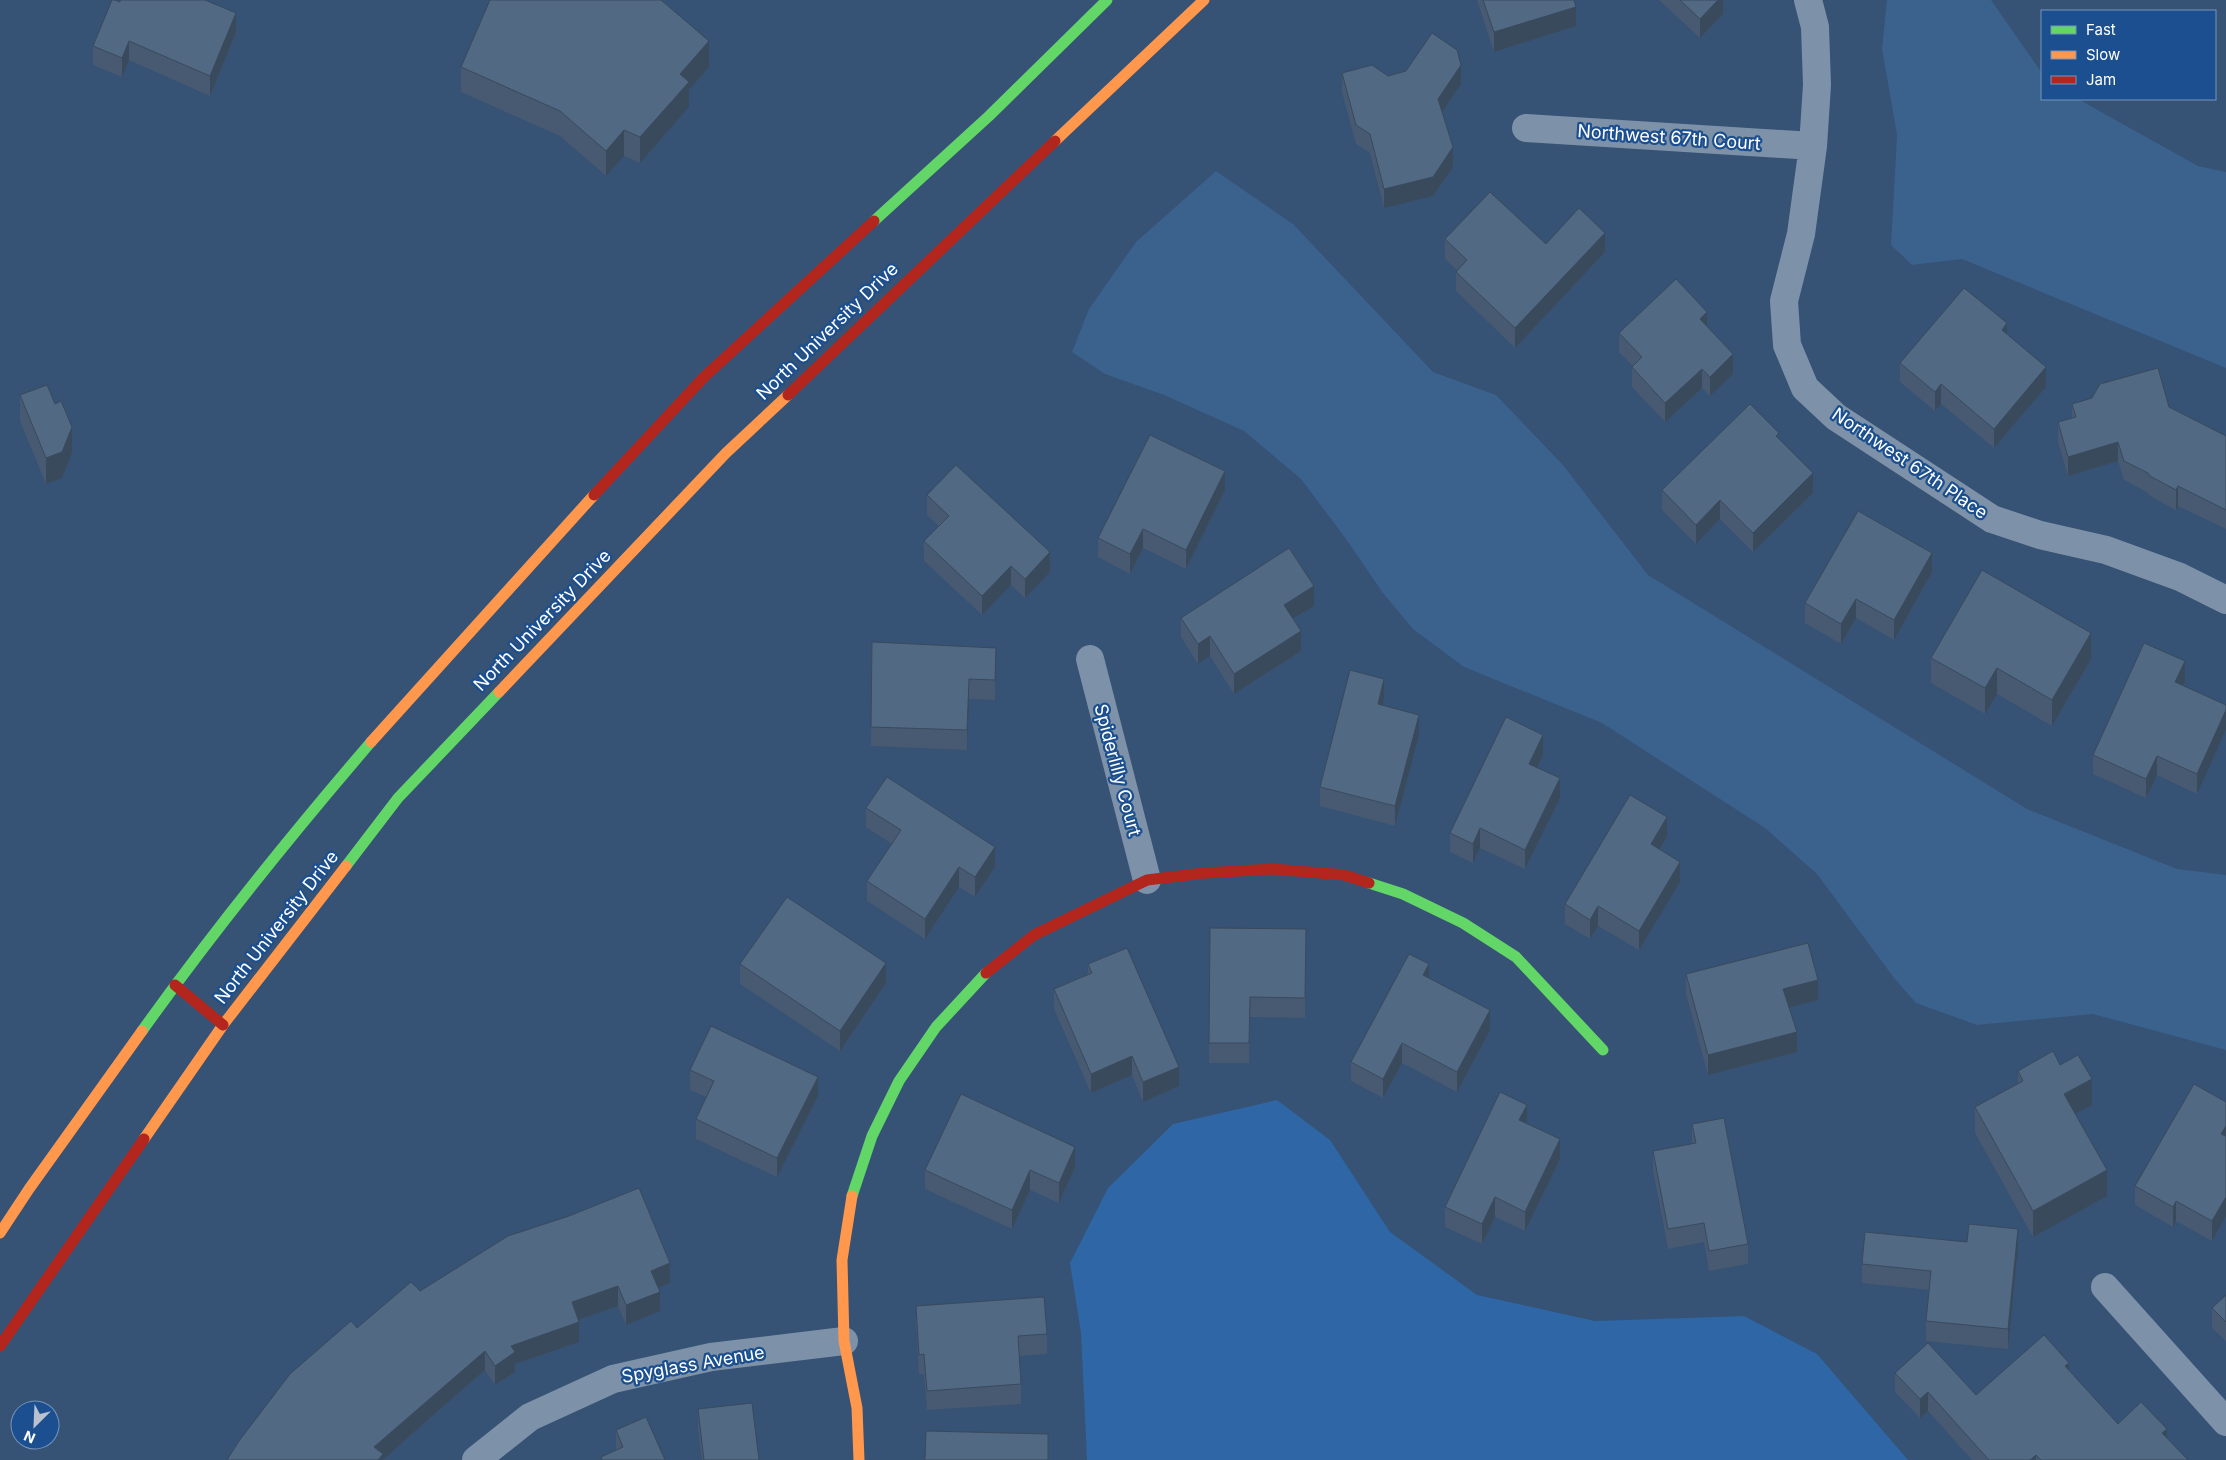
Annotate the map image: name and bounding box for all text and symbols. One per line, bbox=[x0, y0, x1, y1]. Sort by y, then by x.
legend bbox=[2041, 10, 2216, 100]
text: Fast bbox=[2086, 20, 2116, 39]
text: Slow bbox=[2086, 45, 2120, 64]
text: Jam bbox=[2086, 70, 2116, 89]
street label: Northwest 67th Court bbox=[1577, 120, 1761, 154]
street label: North University Drive bbox=[752, 258, 902, 404]
street label: Northwest 67th Place bbox=[1828, 403, 1992, 523]
street label: North University Drive bbox=[469, 545, 615, 695]
street label: Spiderlilly Court bbox=[1090, 702, 1146, 838]
street label: North University Drive bbox=[210, 846, 342, 1008]
street label: Spyglass Avenue bbox=[620, 1341, 766, 1387]
north arrow bbox=[10, 1400, 60, 1450]
text: N bbox=[21, 1427, 38, 1447]

